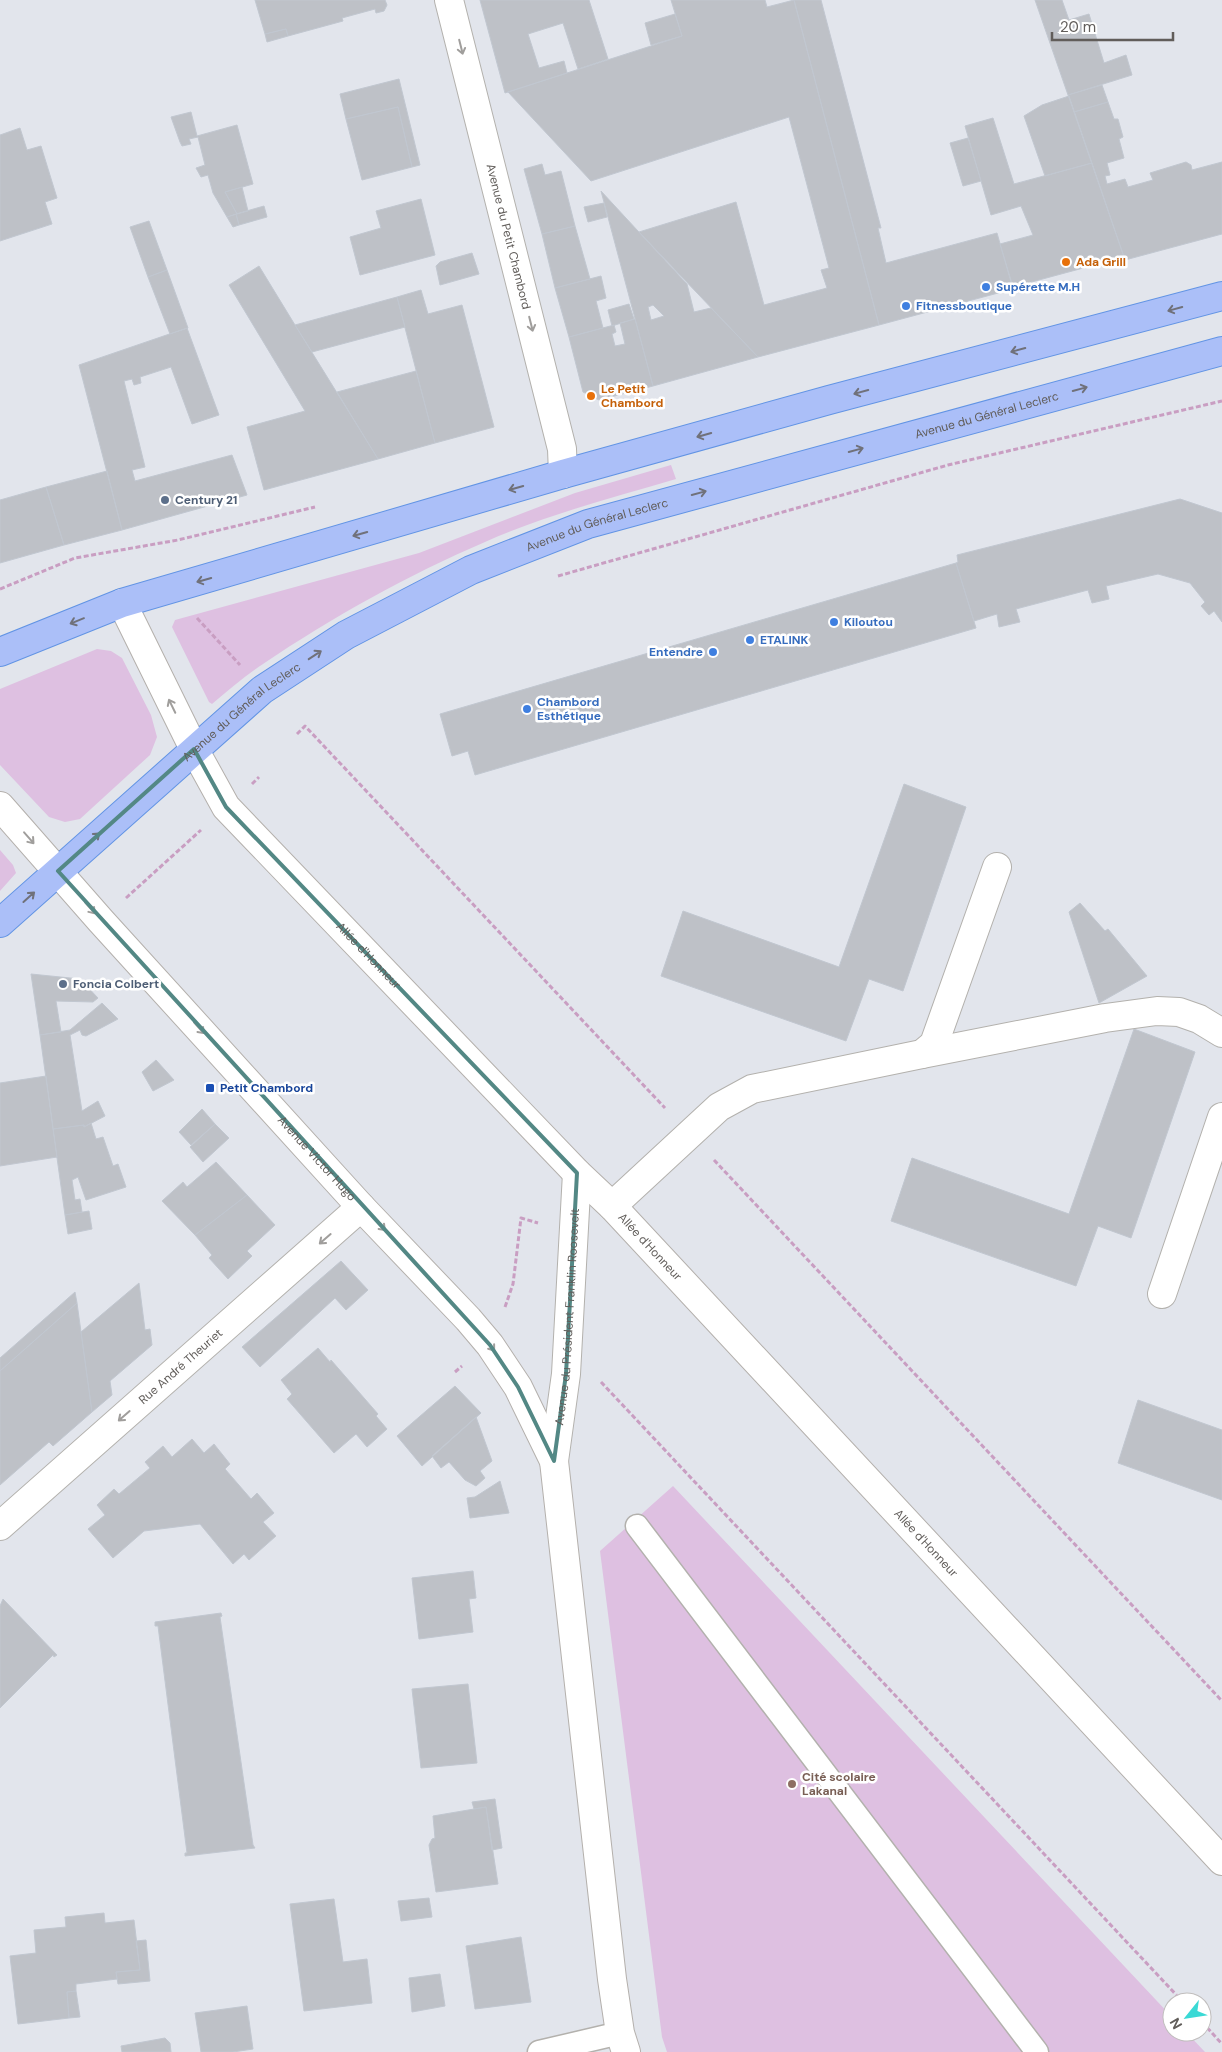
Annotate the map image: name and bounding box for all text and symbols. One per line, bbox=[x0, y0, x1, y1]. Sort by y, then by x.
scale bar bbox=[1052, 10, 1173, 42]
text: 20 m bbox=[1060, 17, 1096, 37]
one-way arrow bbox=[457, 39, 466, 55]
street label: Avenue du Petit Chambord bbox=[483, 162, 535, 311]
place label: Ada Grill bbox=[1076, 254, 1126, 270]
marker: Ada Grill bbox=[1060, 256, 1072, 268]
place label: Supérette M.H bbox=[996, 279, 1080, 295]
marker: Supérette M.H bbox=[980, 281, 992, 293]
place label: Fitnessboutique bbox=[916, 298, 1012, 314]
marker: Fitnessboutique bbox=[900, 300, 912, 312]
one-way arrow bbox=[1167, 304, 1183, 314]
one-way arrow bbox=[527, 315, 536, 331]
one-way arrow bbox=[1010, 346, 1026, 355]
place label: Le Petit Chambord bbox=[601, 381, 664, 411]
one-way arrow bbox=[1072, 384, 1088, 394]
one-way arrow bbox=[853, 387, 869, 397]
street label: Avenue du Général Leclerc bbox=[913, 388, 1061, 442]
marker: Le Petit Chambord bbox=[585, 390, 597, 402]
one-way arrow bbox=[696, 430, 712, 440]
one-way arrow bbox=[847, 445, 863, 454]
one-way arrow bbox=[508, 483, 524, 493]
one-way arrow bbox=[690, 488, 706, 497]
place label: Century 21 bbox=[175, 492, 237, 508]
marker: Century 21 bbox=[159, 494, 171, 506]
street label: Avenue du Général Leclerc bbox=[524, 494, 670, 556]
one-way arrow bbox=[353, 529, 369, 539]
one-way arrow bbox=[197, 576, 213, 585]
place label: Kiloutou bbox=[844, 614, 893, 630]
marker: Kiloutou bbox=[828, 616, 840, 628]
one-way arrow bbox=[70, 617, 85, 627]
place label: ETALINK bbox=[760, 632, 808, 648]
marker: ETALINK bbox=[744, 634, 756, 646]
place label: Entendre bbox=[649, 644, 703, 660]
marker: Entendre bbox=[707, 646, 719, 658]
one-way arrow bbox=[308, 650, 322, 660]
street label: Avenue du Général Leclerc bbox=[179, 659, 304, 765]
place label: Chambord Esthétique bbox=[537, 694, 601, 724]
one-way arrow bbox=[167, 698, 177, 713]
marker: Chambord Esthétique bbox=[521, 703, 533, 715]
one-way arrow bbox=[24, 831, 35, 844]
one-way arrow bbox=[88, 833, 101, 844]
one-way arrow bbox=[22, 891, 35, 903]
one-way arrow bbox=[84, 901, 95, 914]
street label: Allée d'Honneur bbox=[333, 919, 405, 993]
place label: Foncia Colbert bbox=[73, 976, 159, 992]
marker: Foncia Colbert bbox=[57, 978, 69, 990]
one-way arrow bbox=[193, 1022, 205, 1035]
place label: Petit Chambord bbox=[220, 1080, 313, 1096]
marker: Petit Chambord bbox=[204, 1082, 216, 1094]
street label: Avenue Victor Hugo bbox=[274, 1113, 360, 1204]
street label: Avenue du Président Franklin Roosevelt bbox=[551, 1208, 583, 1426]
street label: Allée d'Honneur bbox=[615, 1210, 686, 1284]
one-way arrow bbox=[373, 1219, 385, 1231]
one-way arrow bbox=[318, 1233, 331, 1245]
street label: Rue André Theuriet bbox=[135, 1325, 226, 1408]
one-way arrow bbox=[484, 1338, 495, 1351]
one-way arrow bbox=[118, 1410, 131, 1422]
street label: Allée d'Honneur bbox=[891, 1506, 962, 1581]
place label: Cité scolaire Lakanal bbox=[802, 1769, 876, 1799]
marker: Cité scolaire Lakanal bbox=[786, 1778, 798, 1790]
north arrow bbox=[1162, 1992, 1212, 2042]
text: N bbox=[1165, 2015, 1186, 2032]

